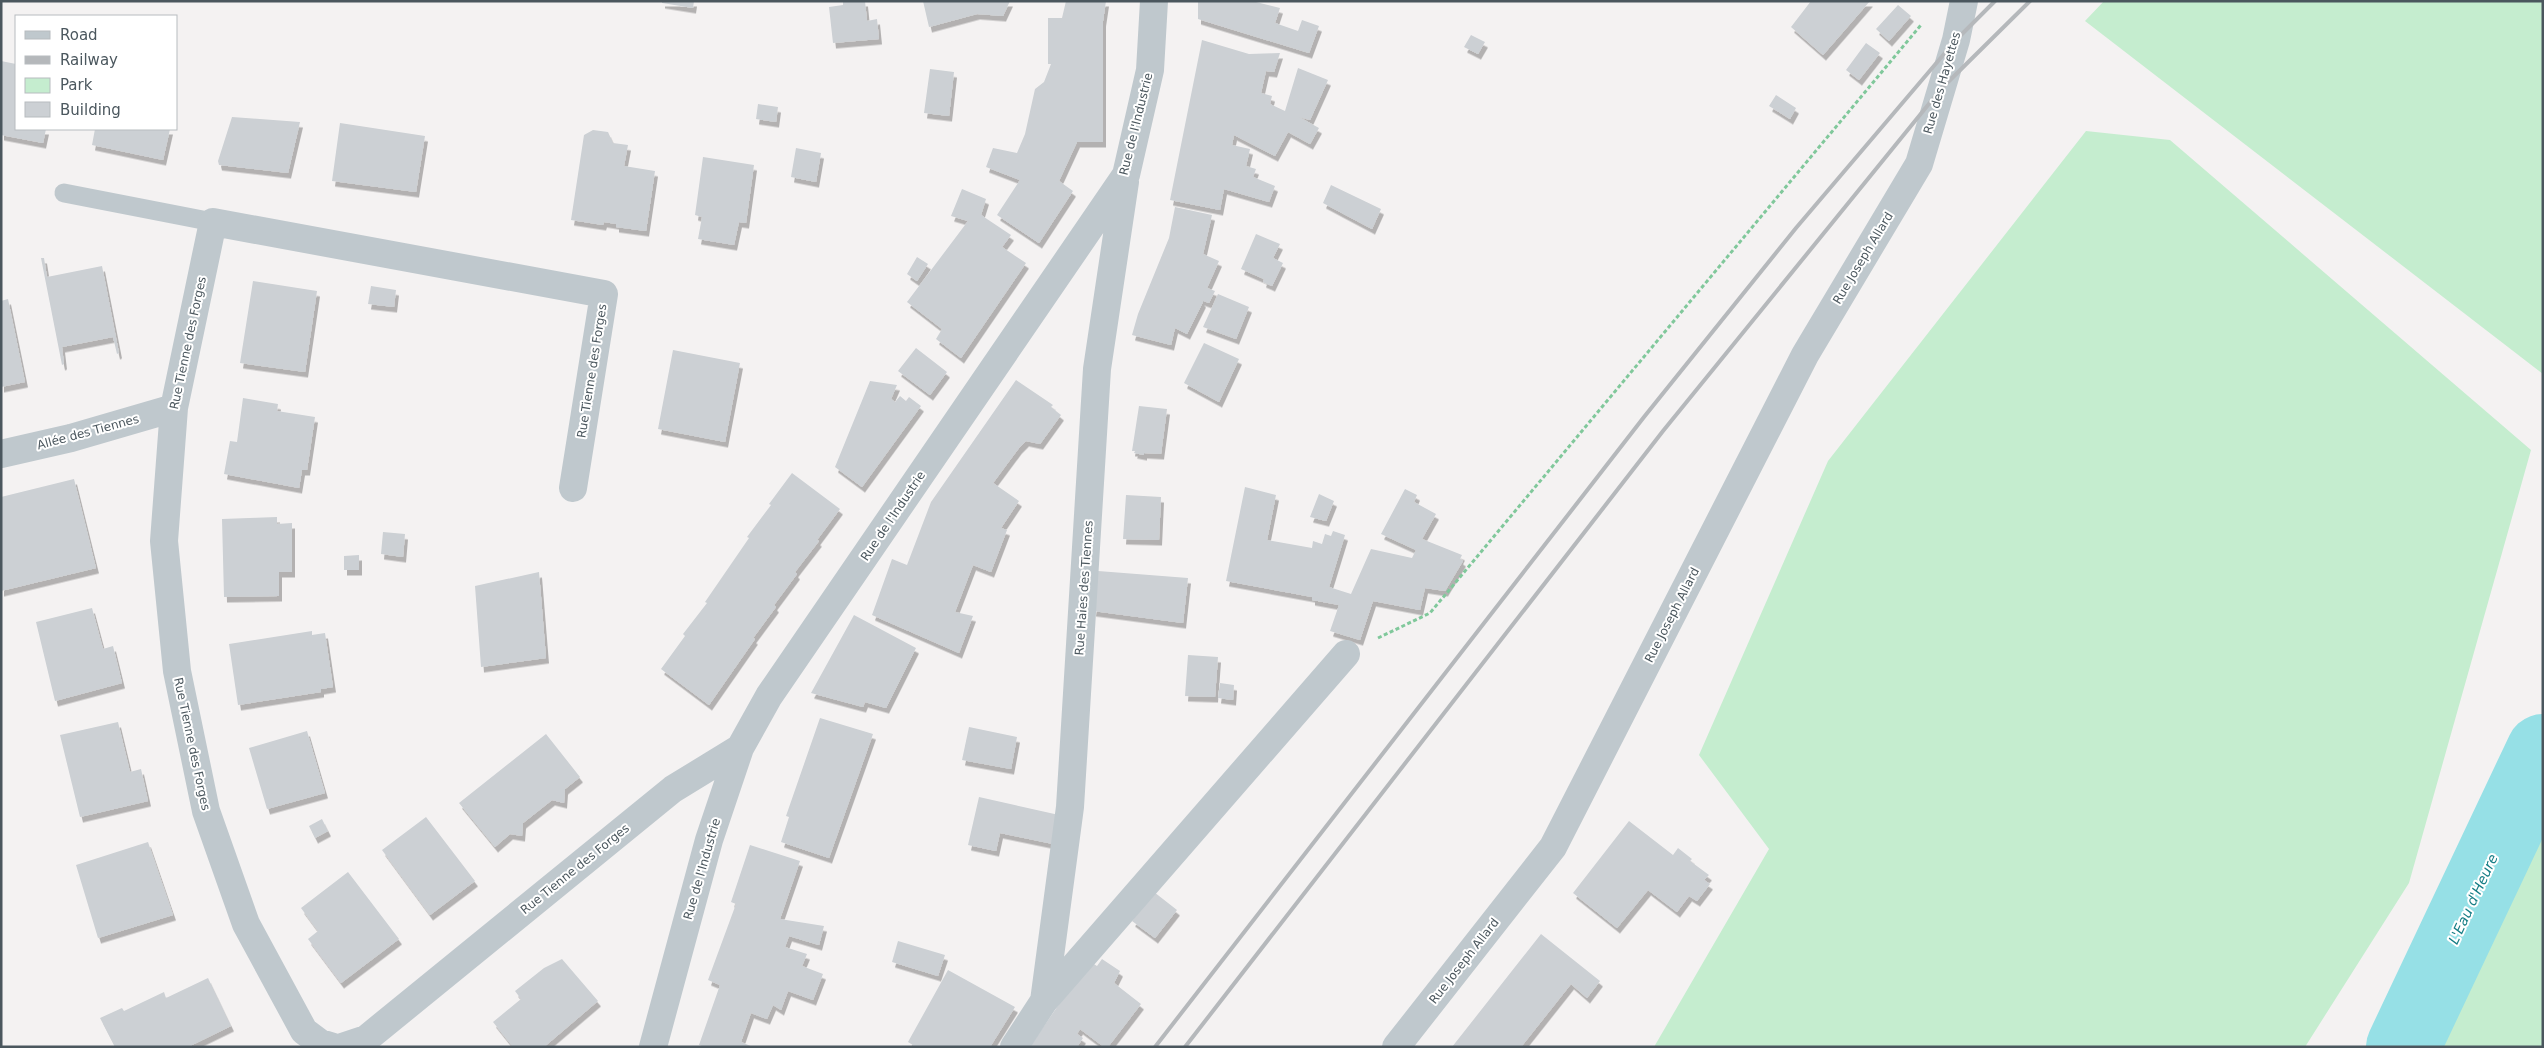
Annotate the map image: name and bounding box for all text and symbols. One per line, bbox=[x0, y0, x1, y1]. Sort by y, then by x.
legend bbox=[15, 15, 178, 130]
text: Road bbox=[60, 26, 98, 44]
street label: Rue des Hayettes bbox=[1921, 30, 1963, 136]
text: Railway bbox=[60, 51, 118, 69]
street label: Rue de l'Industrie bbox=[1117, 71, 1155, 177]
text: Park bbox=[60, 76, 93, 94]
text: Building bbox=[60, 101, 121, 119]
street label: Rue Joseph Allard bbox=[1830, 210, 1896, 306]
street label: Rue Tienne des Forges bbox=[167, 275, 209, 411]
street label: Rue Tienne des Forges bbox=[574, 303, 610, 439]
street label: Allée des Tiennes bbox=[35, 412, 141, 452]
street label: Rue de l'Industrie bbox=[858, 469, 928, 563]
street label: Rue Haies des Tiennes bbox=[1072, 520, 1096, 656]
street label: Rue Joseph Allard bbox=[1642, 565, 1702, 665]
street label: Rue Tienne des Forges bbox=[171, 676, 213, 812]
street label: Rue de l'Industrie bbox=[681, 817, 723, 921]
street label: Rue Tienne des Forges bbox=[518, 821, 632, 917]
water label: L'Eau d'Heure bbox=[2445, 851, 2501, 947]
street label: Rue Joseph Allard bbox=[1426, 915, 1502, 1007]

